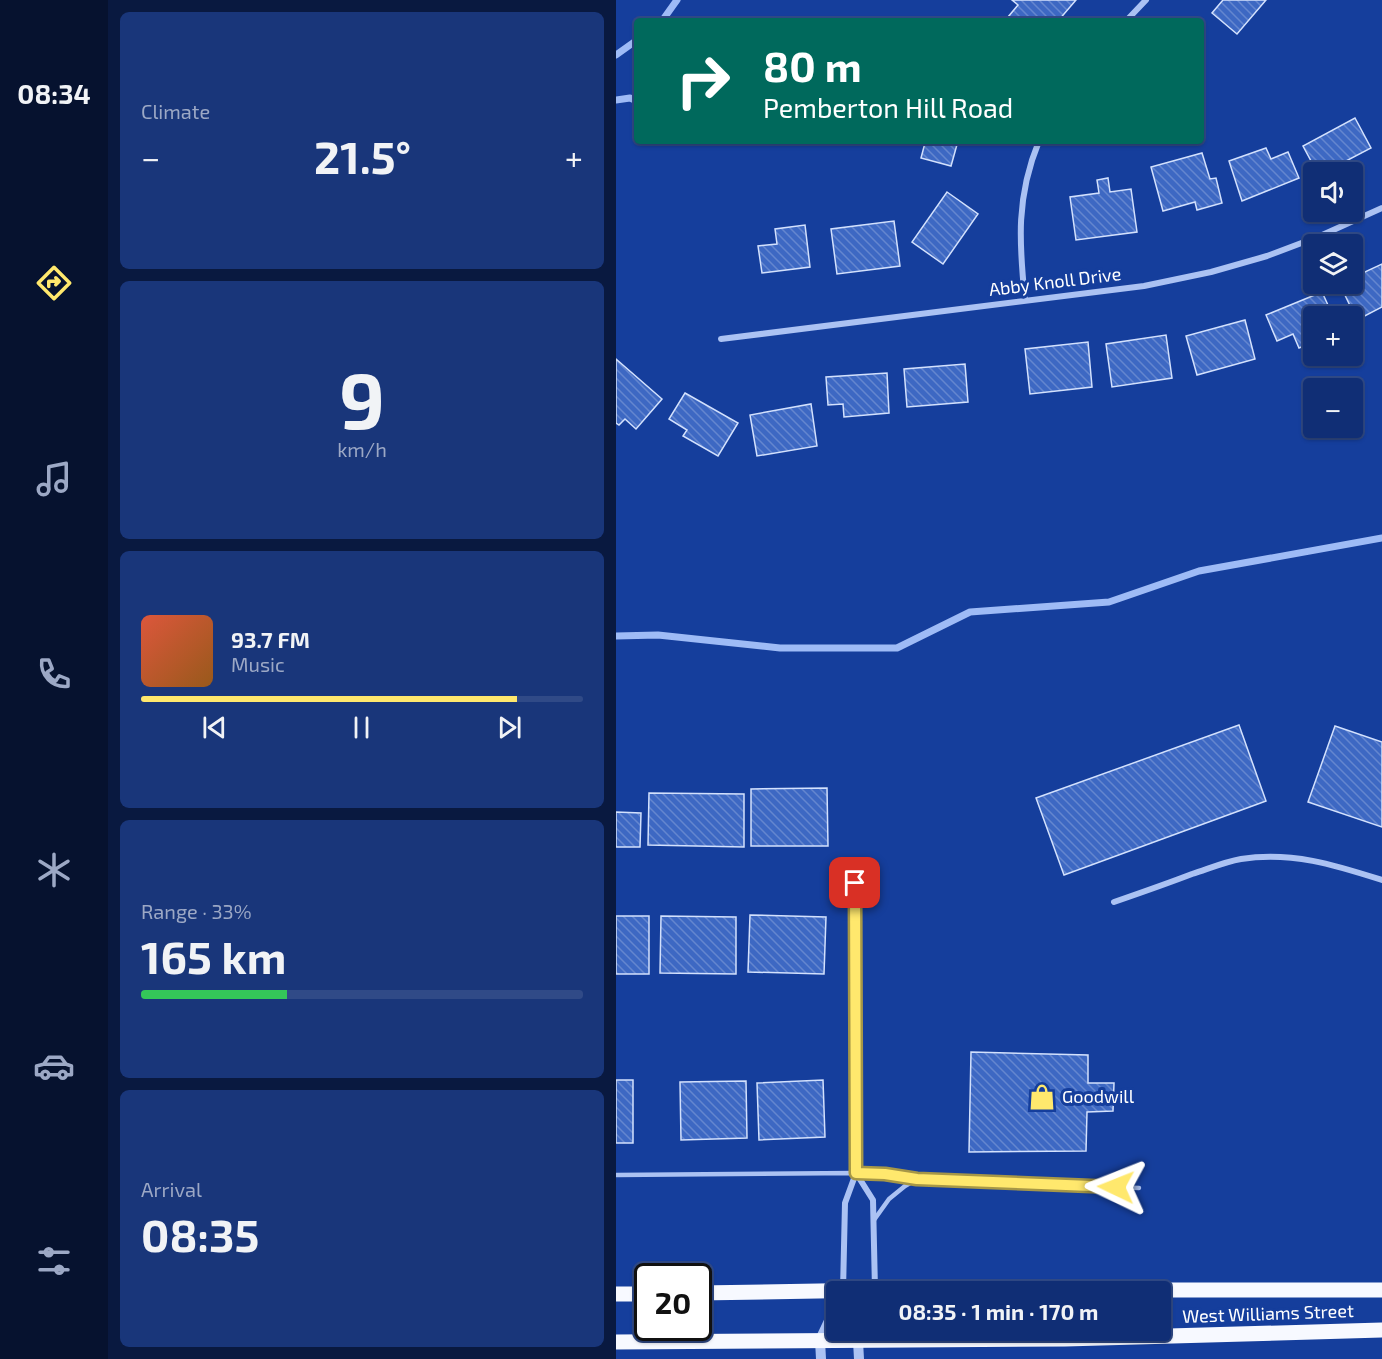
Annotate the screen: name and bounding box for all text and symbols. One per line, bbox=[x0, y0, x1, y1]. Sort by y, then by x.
text: 80 m bbox=[763, 40, 862, 90]
icon: right bbox=[664, 42, 742, 120]
text: 08:34 bbox=[17, 77, 91, 109]
text: Pemberton Hill Road bbox=[763, 91, 1013, 123]
text: Climate bbox=[141, 99, 210, 123]
text: 21.5° bbox=[314, 129, 411, 183]
text: − bbox=[141, 137, 160, 177]
text: + bbox=[565, 137, 583, 177]
map controls bbox=[1303, 162, 1363, 438]
button: sound bbox=[1303, 162, 1363, 222]
button: layers bbox=[1303, 234, 1363, 294]
icon: directions bbox=[33, 262, 75, 304]
street label: Abby Knoll Drive bbox=[987, 262, 1122, 300]
button: + bbox=[1303, 306, 1363, 366]
text: 9 bbox=[339, 351, 385, 445]
button: − bbox=[1303, 378, 1363, 438]
text: km/h bbox=[337, 437, 387, 461]
icon: music bbox=[33, 458, 75, 500]
text: 93.7 FM bbox=[231, 626, 310, 652]
text: Music bbox=[231, 652, 285, 676]
icon: phone bbox=[33, 653, 75, 695]
icon: previous bbox=[198, 711, 231, 744]
icon: pause bbox=[345, 711, 378, 744]
icon: next bbox=[493, 711, 526, 744]
icon: climate bbox=[33, 849, 75, 891]
pin bbox=[829, 857, 880, 908]
icon: arrive bbox=[838, 866, 871, 899]
text: Range · 33% bbox=[141, 899, 252, 923]
text: 165 km bbox=[141, 929, 286, 983]
icon: car bbox=[33, 1045, 75, 1087]
shop icon: Goodwill bbox=[1027, 1082, 1057, 1112]
place label: Goodwill bbox=[1062, 1085, 1135, 1107]
position arrow bbox=[1084, 1155, 1148, 1219]
text: Arrival bbox=[141, 1177, 202, 1201]
text: 08:35 bbox=[141, 1207, 259, 1261]
icon: filters bbox=[33, 1240, 75, 1282]
speed limit sign: 20 bbox=[634, 1263, 712, 1341]
text: 08:35 · 1 min · 170 m bbox=[899, 1298, 1098, 1324]
street label: West Williams Street bbox=[1182, 1299, 1354, 1327]

